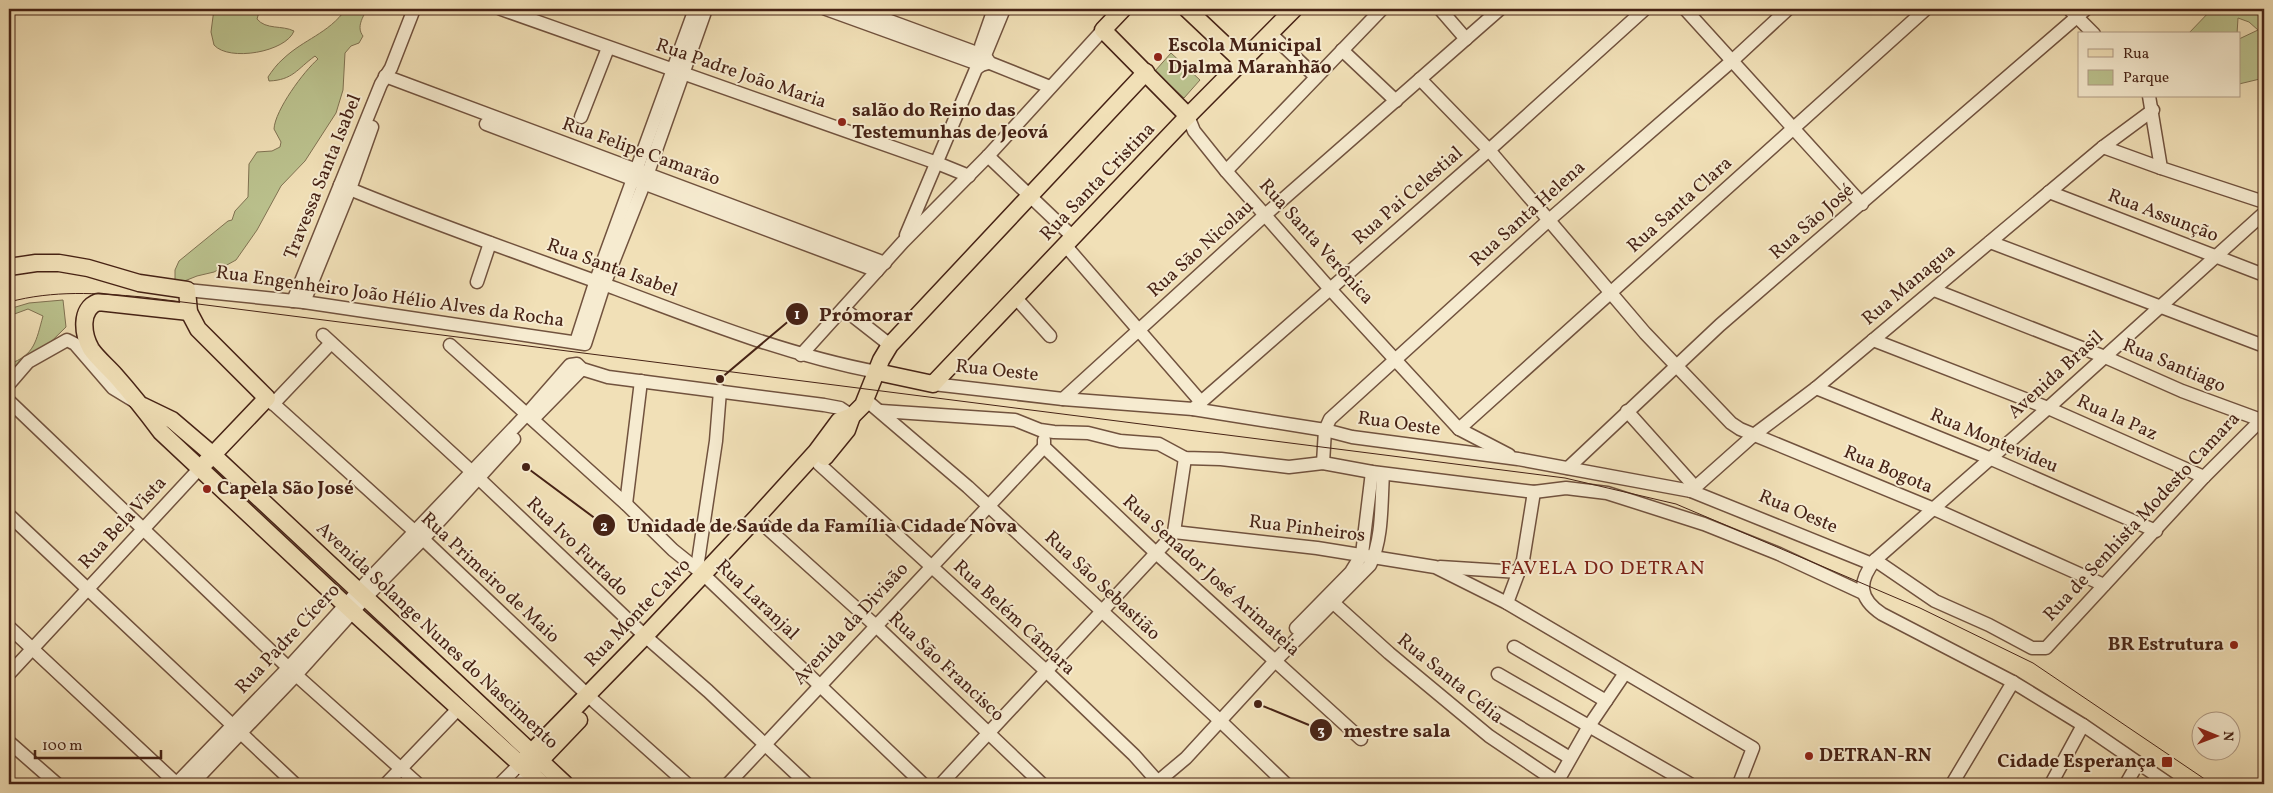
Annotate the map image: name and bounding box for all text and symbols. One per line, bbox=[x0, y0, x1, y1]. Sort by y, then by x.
legend bbox=[2078, 32, 2240, 98]
street label: Rua Padre João Maria bbox=[652, 33, 830, 115]
place label: Escola Municipal Djalma Maranhão bbox=[1168, 33, 1332, 81]
text: Rua bbox=[2123, 44, 2149, 65]
marker: Escola Municipal Djalma Maranhão bbox=[1152, 51, 1164, 63]
text: Parque bbox=[2123, 68, 2169, 89]
street label: Travessa Santa Isabel bbox=[278, 90, 368, 264]
place label: salão do Reino das Testemunhas de Jeová bbox=[852, 98, 1048, 146]
street label: Rua Felipe Camarão bbox=[558, 111, 724, 193]
marker: salão do Reino das Testemunhas de Jeová bbox=[836, 116, 848, 128]
street label: Rua Santa Cristina bbox=[1035, 117, 1161, 247]
street label: Rua Pai Celestial bbox=[1347, 140, 1469, 251]
street label: Rua Santa Clara bbox=[1622, 151, 1738, 259]
street label: Rua Santa Helena bbox=[1465, 155, 1591, 273]
street label: Rua Santa Verônica bbox=[1252, 173, 1380, 311]
street label: Rua São José bbox=[1764, 178, 1860, 266]
street label: Rua Assunção bbox=[2104, 183, 2222, 249]
street label: Rua São Nicolau bbox=[1142, 194, 1260, 304]
street label: Rua Santa Isabel bbox=[543, 232, 681, 304]
street label: Rua Managua bbox=[1857, 238, 1961, 332]
street label: Rua Engenheiro João Hélio Alves da Rocha bbox=[214, 260, 566, 334]
callout: Prómorar bbox=[784, 296, 923, 331]
text: Prómorar bbox=[819, 302, 913, 330]
text: 1 bbox=[794, 305, 800, 326]
street label: Avenida Brasil bbox=[2002, 325, 2110, 425]
street label: Rua Santiago bbox=[2118, 333, 2230, 399]
street label: Rua Oeste bbox=[954, 354, 1040, 388]
street label: Rua la Paz bbox=[2072, 389, 2162, 447]
street label: Rua Montevideu bbox=[1926, 402, 2062, 480]
street label: Rua Oeste bbox=[1356, 405, 1442, 443]
street label: Rua de Senhista Modesto Camara bbox=[2038, 407, 2246, 627]
street label: Rua Bogota bbox=[1839, 439, 1937, 501]
street label: Rua Bela Vista bbox=[73, 471, 173, 575]
place label: Capela São José bbox=[217, 476, 354, 502]
marker: Capela São José bbox=[201, 483, 213, 495]
street label: Rua Oeste bbox=[1754, 484, 1842, 540]
street label: Rua Senador José Arimateia bbox=[1117, 489, 1305, 663]
street label: Rua Ivo Furtado bbox=[520, 491, 634, 603]
street label: Rua Primeiro de Maio bbox=[415, 507, 565, 649]
callout: Unidade de Saúde da Família Cidade Nova bbox=[591, 508, 1027, 543]
street label: Rua Pinheiros bbox=[1247, 509, 1367, 549]
text: Unidade de Saúde da Família Cidade Nova bbox=[627, 513, 1017, 541]
street label: Avenida Solange Nunes do Nascimento bbox=[310, 516, 564, 756]
text: 2 bbox=[600, 517, 608, 538]
street label: Rua São Sebastião bbox=[1038, 525, 1166, 647]
street label: Rua Monte Calvo bbox=[579, 553, 697, 673]
street label: Rua Laranjal bbox=[710, 554, 805, 647]
street label: Rua Belém Câmara bbox=[947, 554, 1081, 682]
district label: FAVELA DO DETRAN bbox=[1500, 555, 1706, 583]
street label: Avenida da Divisão bbox=[787, 557, 915, 691]
street label: Rua Padre Cícero bbox=[230, 578, 346, 700]
street label: Rua São Francisco bbox=[882, 606, 1010, 728]
street label: Rua Santa Célia bbox=[1391, 628, 1509, 730]
place label: BR Estrutura bbox=[2108, 632, 2224, 658]
marker: BR Estrutura bbox=[2228, 639, 2240, 651]
north arrow bbox=[2190, 710, 2240, 760]
callout: mestre sala bbox=[1308, 712, 1461, 747]
text: mestre sala bbox=[1343, 718, 1451, 746]
text: 3 bbox=[1317, 721, 1325, 742]
scale bar bbox=[35, 728, 161, 760]
text: N bbox=[2218, 731, 2237, 741]
text: 100 m bbox=[42, 736, 82, 757]
place label: DETRAN-RN bbox=[1819, 743, 1932, 769]
place label: Cidade Esperança bbox=[1997, 749, 2156, 775]
marker: DETRAN-RN bbox=[1803, 750, 1815, 762]
marker: Cidade Esperança bbox=[2160, 755, 2174, 769]

